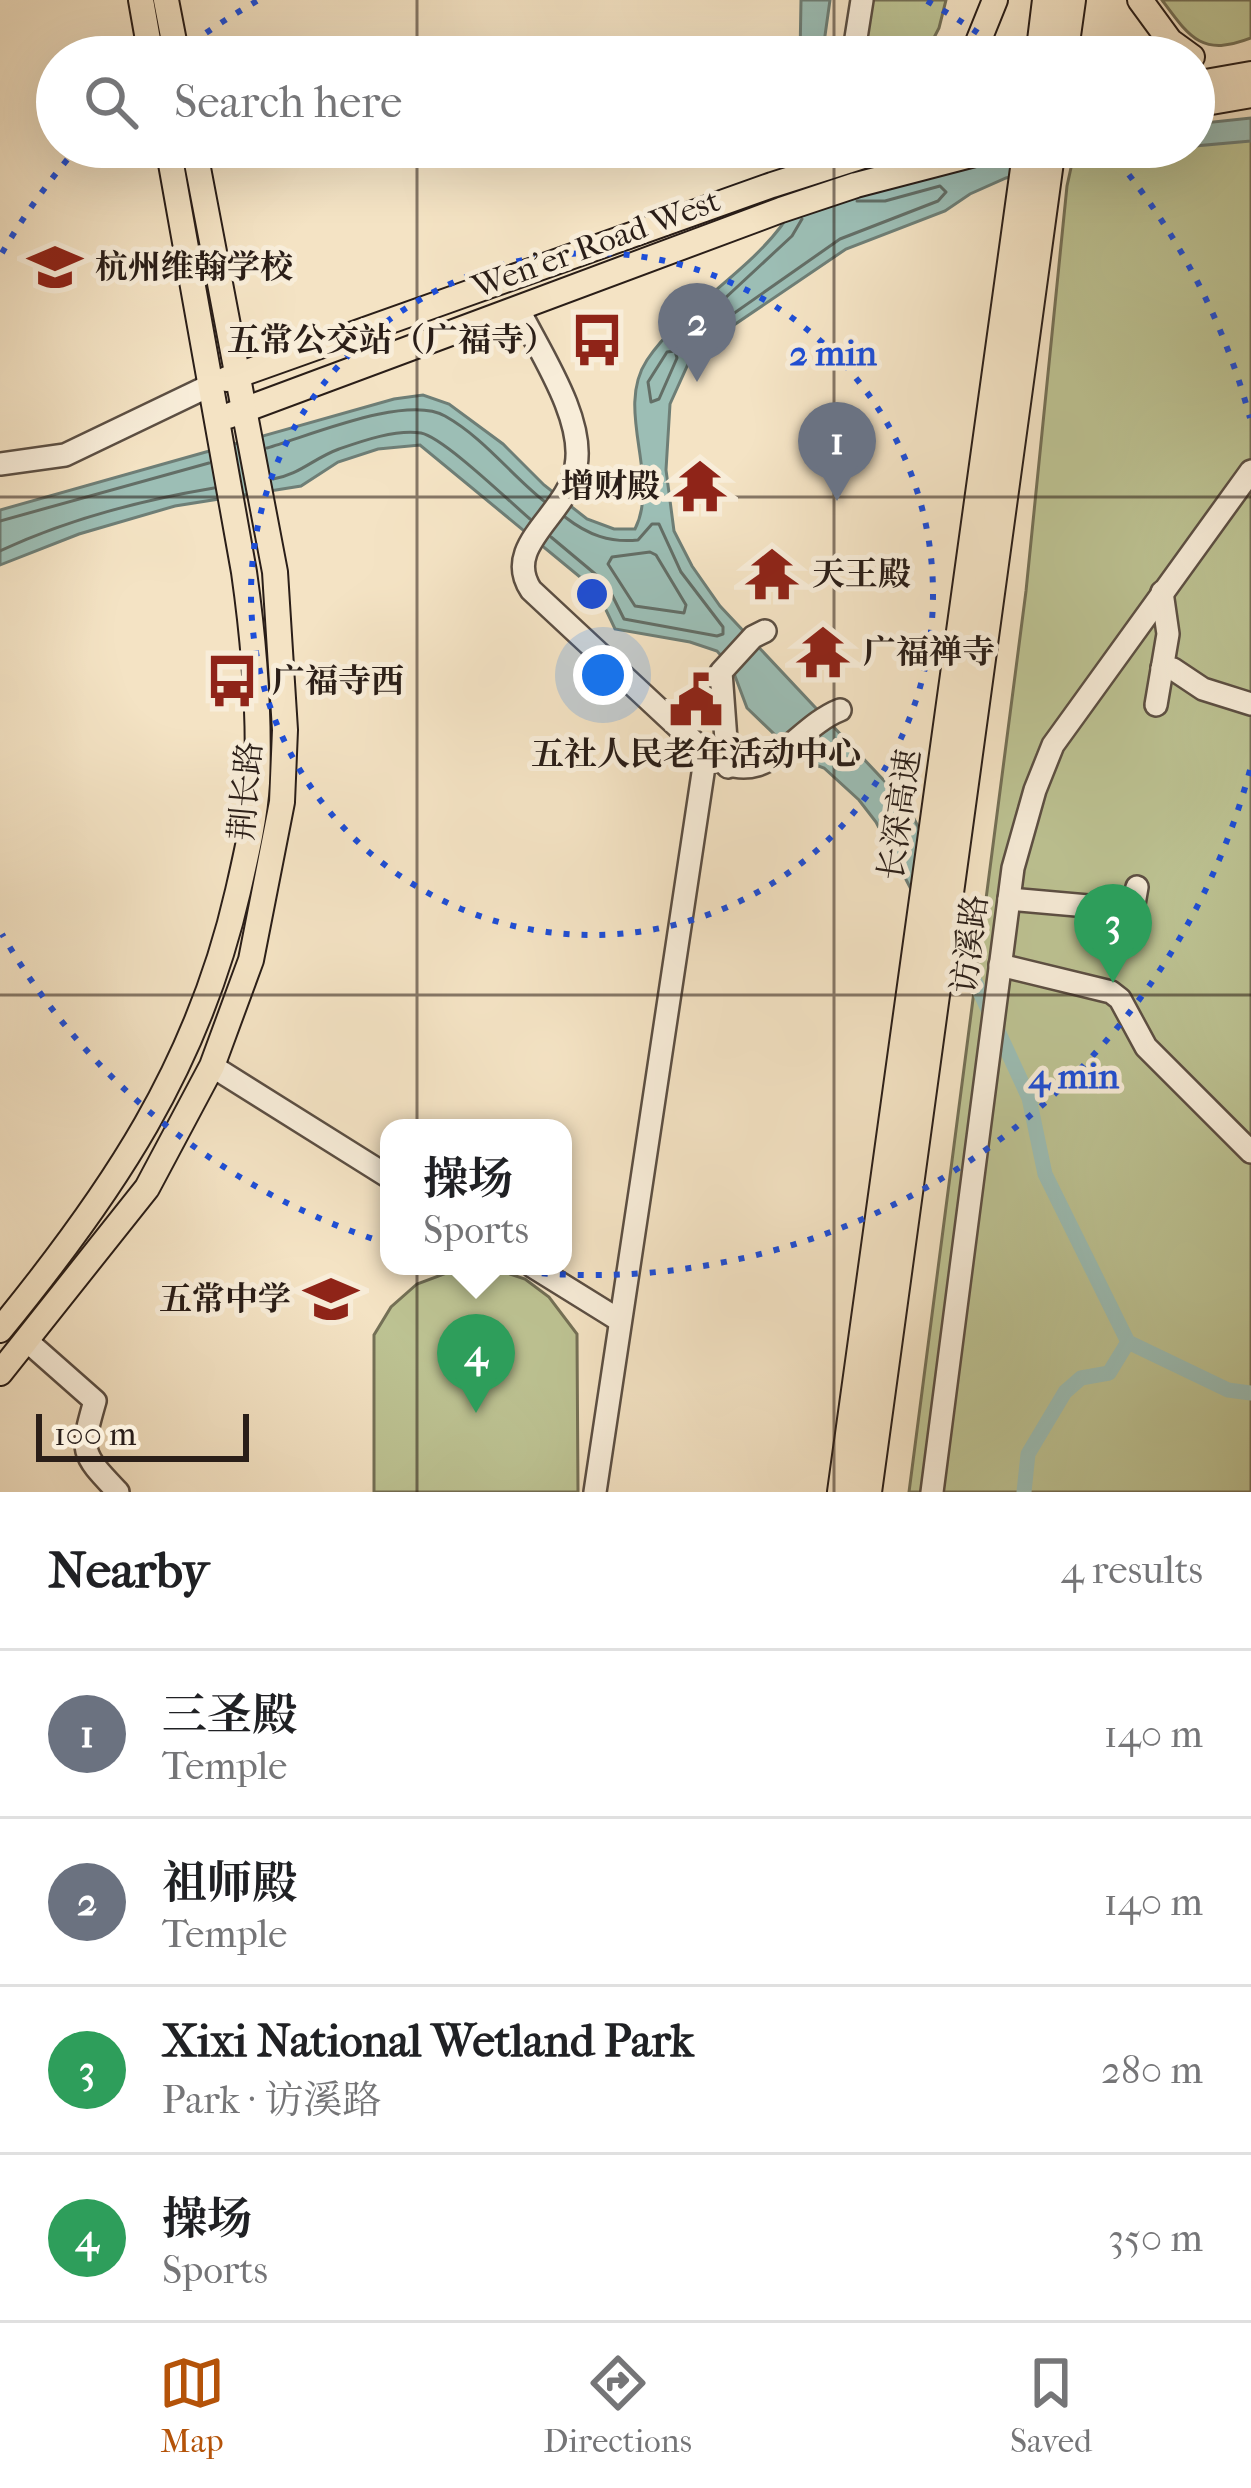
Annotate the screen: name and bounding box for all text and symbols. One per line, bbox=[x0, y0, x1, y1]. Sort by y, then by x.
search box bbox=[36, 36, 1215, 168]
icon: search bbox=[78, 69, 144, 135]
text: Search here bbox=[174, 76, 402, 129]
street label: Wen'er Road West bbox=[466, 181, 725, 307]
school or university icon: 杭州维翰学校 bbox=[26, 238, 84, 296]
place label: 杭州维翰学校 bbox=[95, 248, 293, 287]
pin: 2 bbox=[658, 283, 736, 382]
bus stop icon: 五常公交站（广福寺） bbox=[568, 311, 626, 369]
place label: 五常公交站（广福寺） bbox=[227, 321, 557, 360]
text: 2 min bbox=[789, 332, 878, 374]
pin: 1 bbox=[798, 402, 876, 501]
temple icon: 增财殿 bbox=[671, 457, 729, 515]
place label: 增财殿 bbox=[561, 467, 660, 506]
temple icon: 天王殿 bbox=[743, 545, 801, 603]
place label: 天王殿 bbox=[812, 555, 911, 594]
centre of rings bbox=[571, 573, 613, 615]
temple icon: 广福禅寺 bbox=[794, 623, 852, 681]
place label: 广福禅寺 bbox=[863, 633, 995, 672]
your location bbox=[573, 645, 633, 705]
bus stop icon: 广福寺西 bbox=[203, 652, 261, 710]
place label: 广福寺西 bbox=[272, 662, 404, 701]
public building icon: 五社人民老年活动中心 bbox=[667, 671, 725, 729]
place label: 五社人民老年活动中心 bbox=[531, 735, 861, 774]
street label: 荆长路 bbox=[222, 740, 270, 842]
street label: 长深高速 bbox=[872, 747, 928, 883]
pin: 3 bbox=[1074, 884, 1152, 983]
street label: 访溪路 bbox=[945, 892, 995, 996]
text: 4 min bbox=[1028, 1055, 1120, 1098]
popup bbox=[380, 1119, 572, 1275]
text: 操场 bbox=[423, 1153, 513, 1206]
text: Sports bbox=[423, 1207, 529, 1253]
school or university icon: 五常中学 bbox=[302, 1270, 360, 1328]
place label: 五常中学 bbox=[159, 1280, 291, 1319]
pin: 4 bbox=[437, 1314, 515, 1413]
scale bar bbox=[36, 1408, 249, 1461]
text: 100 m bbox=[54, 1415, 137, 1454]
text: Nearby bbox=[48, 1540, 209, 1600]
text: 4 results bbox=[1061, 1547, 1203, 1593]
text: 三圣殿 bbox=[162, 1689, 297, 1742]
text: 1 bbox=[80, 1711, 94, 1757]
text: 140 m bbox=[1104, 1711, 1203, 1757]
text: Temple bbox=[162, 1743, 287, 1789]
text: 祖师殿 bbox=[162, 1857, 297, 1910]
text: 2 bbox=[77, 1879, 97, 1925]
text: 140 m bbox=[1104, 1879, 1203, 1925]
text: Temple bbox=[162, 1911, 287, 1957]
text: Xixi National Wetland Park bbox=[162, 2015, 694, 2068]
text: 3 bbox=[79, 2047, 95, 2093]
text: 280 m bbox=[1101, 2047, 1203, 2093]
text: Park · 访溪路 bbox=[162, 2077, 381, 2123]
text: 操场 bbox=[162, 2193, 252, 2246]
text: 4 bbox=[75, 2215, 99, 2261]
text: 350 m bbox=[1108, 2215, 1203, 2261]
text: Sports bbox=[162, 2247, 268, 2293]
tab: Map bbox=[159, 2350, 225, 2461]
tab: Directions bbox=[543, 2350, 692, 2461]
tab: Saved bbox=[1010, 2350, 1092, 2461]

